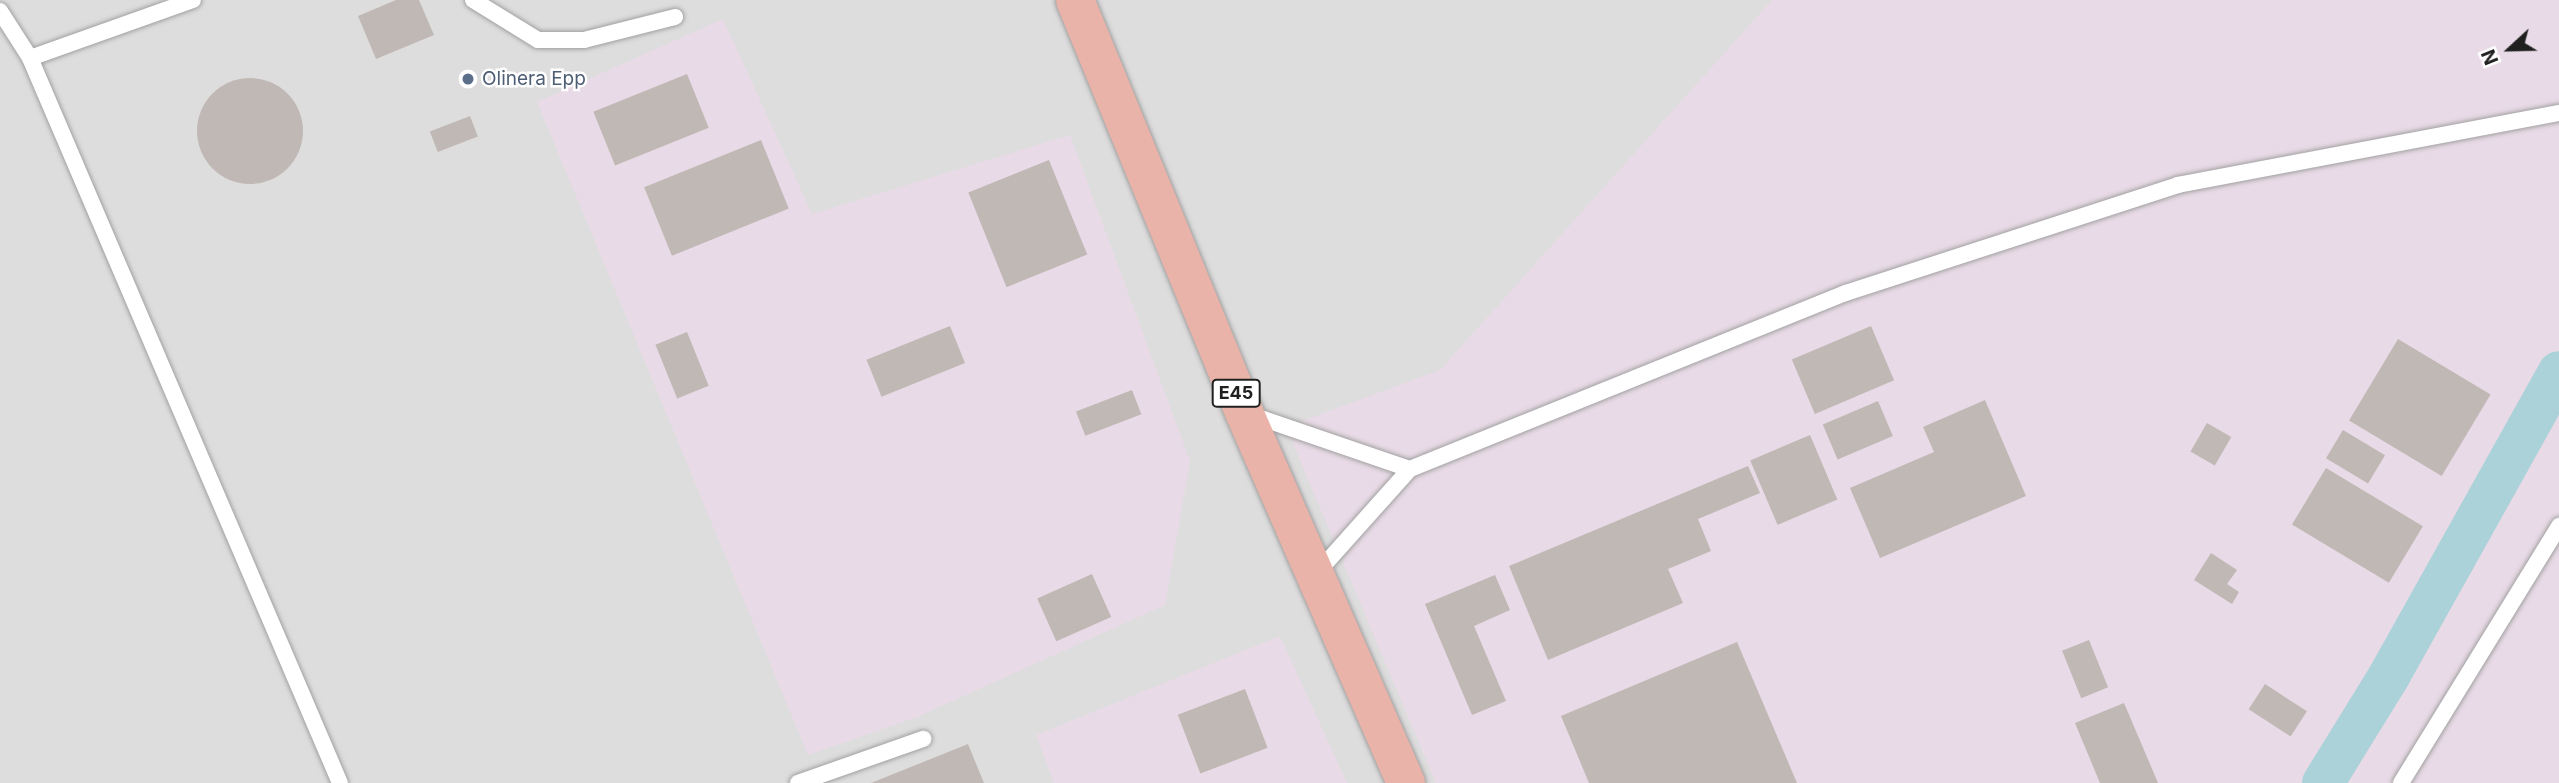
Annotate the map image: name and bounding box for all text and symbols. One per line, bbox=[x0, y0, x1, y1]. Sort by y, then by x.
north arrow bbox=[2475, 14, 2545, 84]
text: N bbox=[2477, 46, 2503, 68]
place label: Olinera Epp bbox=[482, 68, 586, 90]
marker: Olinera Epp bbox=[460, 71, 476, 87]
road number: E45 bbox=[1212, 379, 1260, 408]

